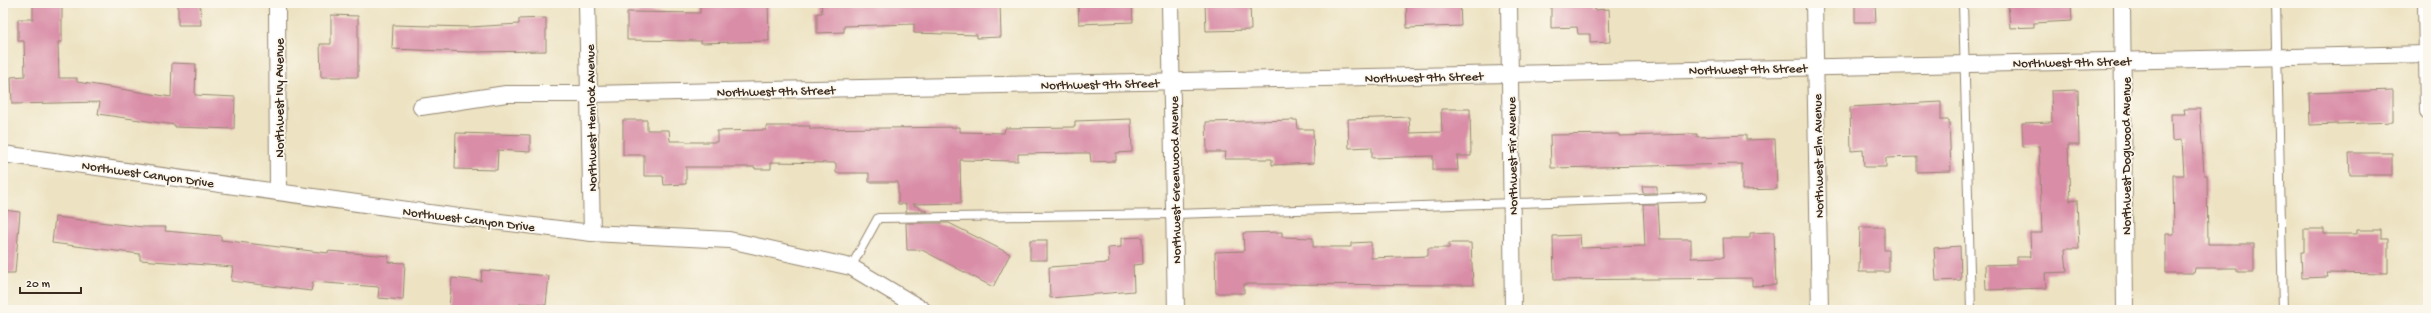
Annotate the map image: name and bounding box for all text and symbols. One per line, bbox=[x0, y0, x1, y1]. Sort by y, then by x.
street label: Northwest Ivy Avenue bbox=[273, 38, 288, 158]
street label: Northwest Hemlock Avenue bbox=[584, 44, 601, 192]
street label: Northwest 9th Street bbox=[2013, 55, 2133, 72]
street label: Northwest 9th Street bbox=[1689, 62, 1809, 79]
street label: Northwest 9th Street bbox=[1365, 70, 1485, 87]
street label: Northwest 9th Street bbox=[1041, 77, 1161, 94]
street label: Northwest Dogwood Avenue bbox=[2120, 77, 2135, 235]
street label: Northwest 9th Street bbox=[717, 84, 837, 101]
street label: Northwest Elm Avenue bbox=[1811, 93, 1828, 218]
street label: Northwest Greenwood Avenue bbox=[1168, 96, 1185, 264]
street label: Northwest Fir Avenue bbox=[1505, 96, 1522, 215]
street label: Northwest Canyon Drive bbox=[81, 159, 215, 192]
street label: Northwest Canyon Drive bbox=[402, 205, 536, 236]
scale bar bbox=[20, 269, 81, 295]
text: 20 m bbox=[26, 278, 51, 292]

